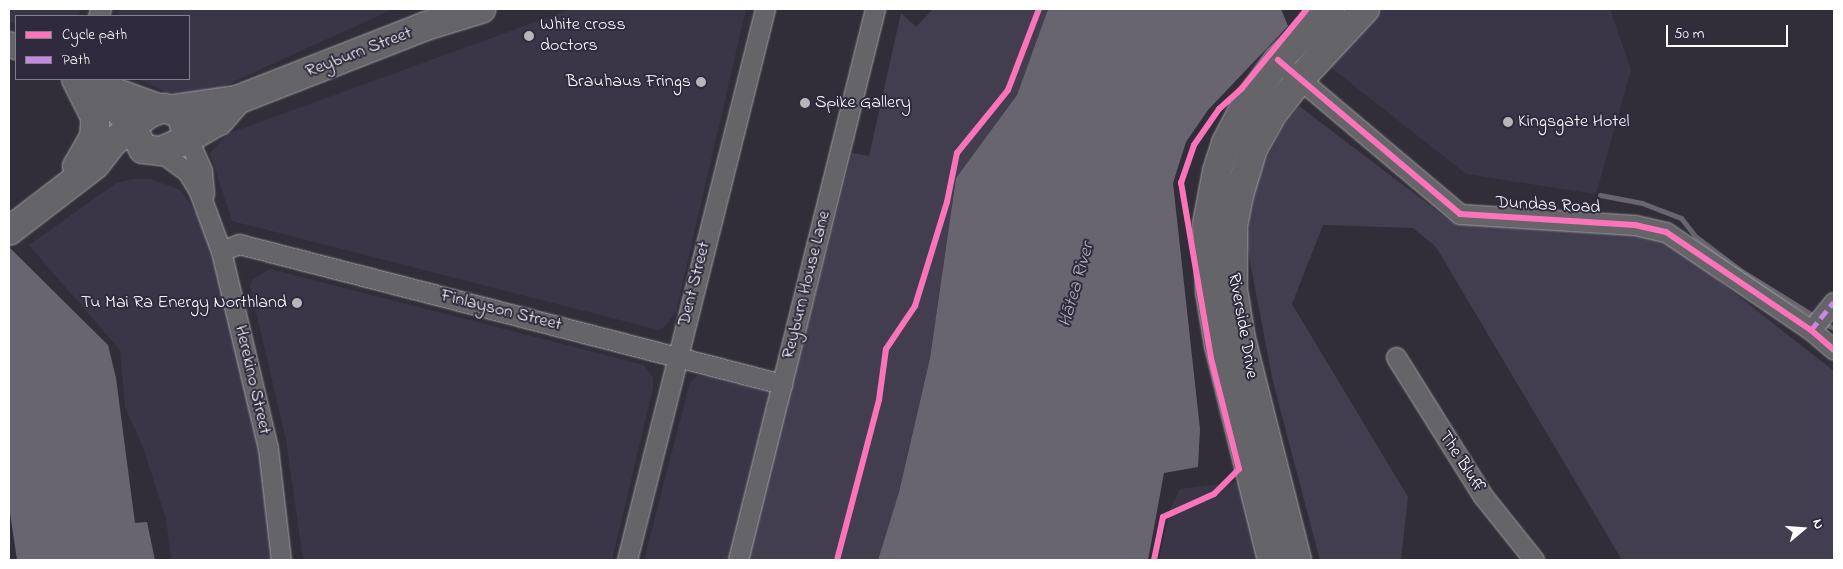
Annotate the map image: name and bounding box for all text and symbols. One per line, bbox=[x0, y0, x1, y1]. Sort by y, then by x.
legend bbox=[15, 15, 190, 80]
place label: White cross doctors bbox=[540, 15, 626, 58]
scale bar bbox=[1668, 15, 1790, 47]
street label: Reyburn Street bbox=[303, 23, 415, 83]
text: 50 m bbox=[1674, 23, 1704, 45]
text: Cycle path bbox=[62, 24, 127, 46]
marker: White cross doctors bbox=[522, 29, 536, 43]
text: Path bbox=[62, 49, 90, 71]
place label: Brauhaus Frings bbox=[566, 71, 691, 93]
marker: Brauhaus Frings bbox=[695, 76, 707, 88]
place label: Spike Gallery bbox=[815, 92, 911, 114]
marker: Spike Gallery bbox=[799, 97, 811, 109]
place label: Kingsgate Hotel bbox=[1518, 111, 1629, 133]
marker: Kingsgate Hotel bbox=[1502, 116, 1514, 128]
street label: Dundas Road bbox=[1495, 192, 1601, 220]
street label: Reyburn House Lane bbox=[778, 209, 836, 361]
street label: Dent Street bbox=[674, 240, 716, 328]
water label: Hātea River bbox=[1054, 240, 1100, 330]
street label: Riverside Drive bbox=[1222, 271, 1262, 381]
street label: Finlayson Street bbox=[438, 286, 564, 336]
place label: Tu Mai Ra Energy Northland bbox=[81, 292, 287, 314]
marker: Tu Mai Ra Energy Northland bbox=[291, 297, 303, 309]
street label: Herekino Street bbox=[229, 323, 275, 437]
street label: The Bluff bbox=[1433, 427, 1489, 497]
north arrow bbox=[1778, 504, 1828, 554]
text: N bbox=[1806, 516, 1829, 532]

